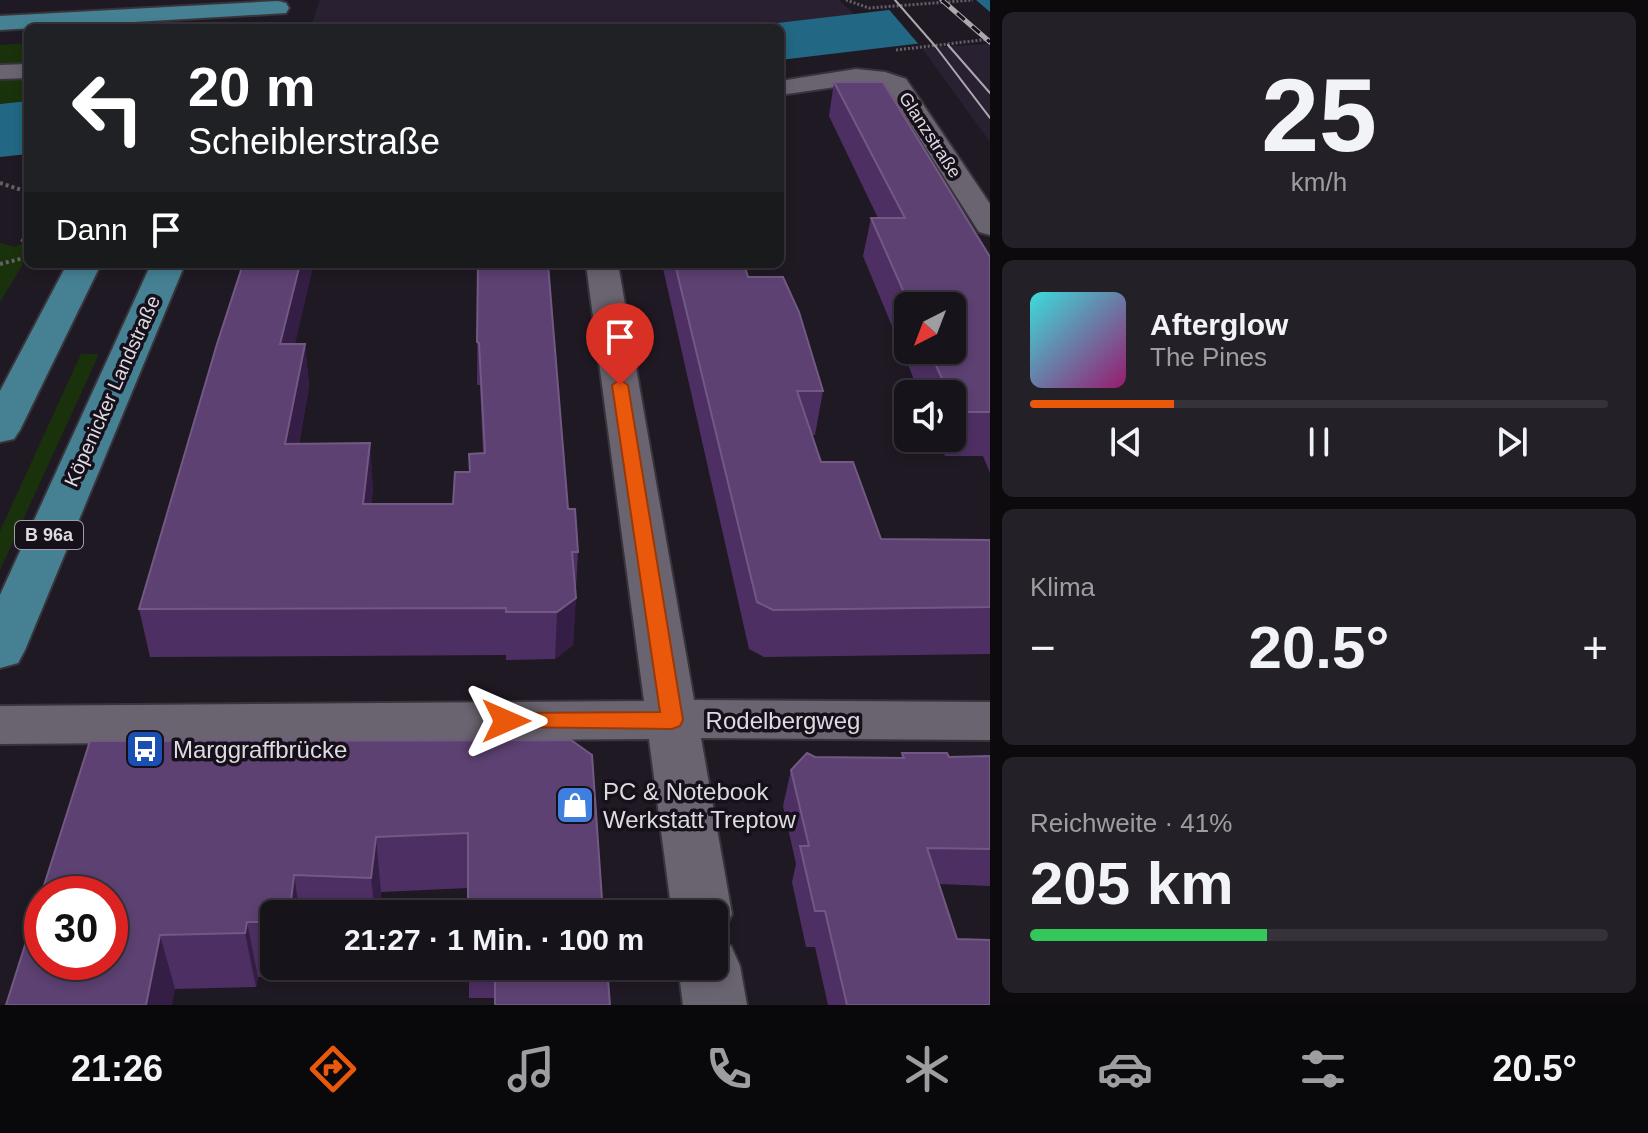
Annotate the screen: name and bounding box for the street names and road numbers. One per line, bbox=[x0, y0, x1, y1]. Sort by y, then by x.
street label: Glanzstraße bbox=[895, 88, 965, 182]
street label: Köpenicker Landstraße bbox=[60, 292, 164, 490]
road number: B 96a bbox=[15, 521, 83, 549]
street label: Rodelbergweg bbox=[706, 707, 860, 734]

